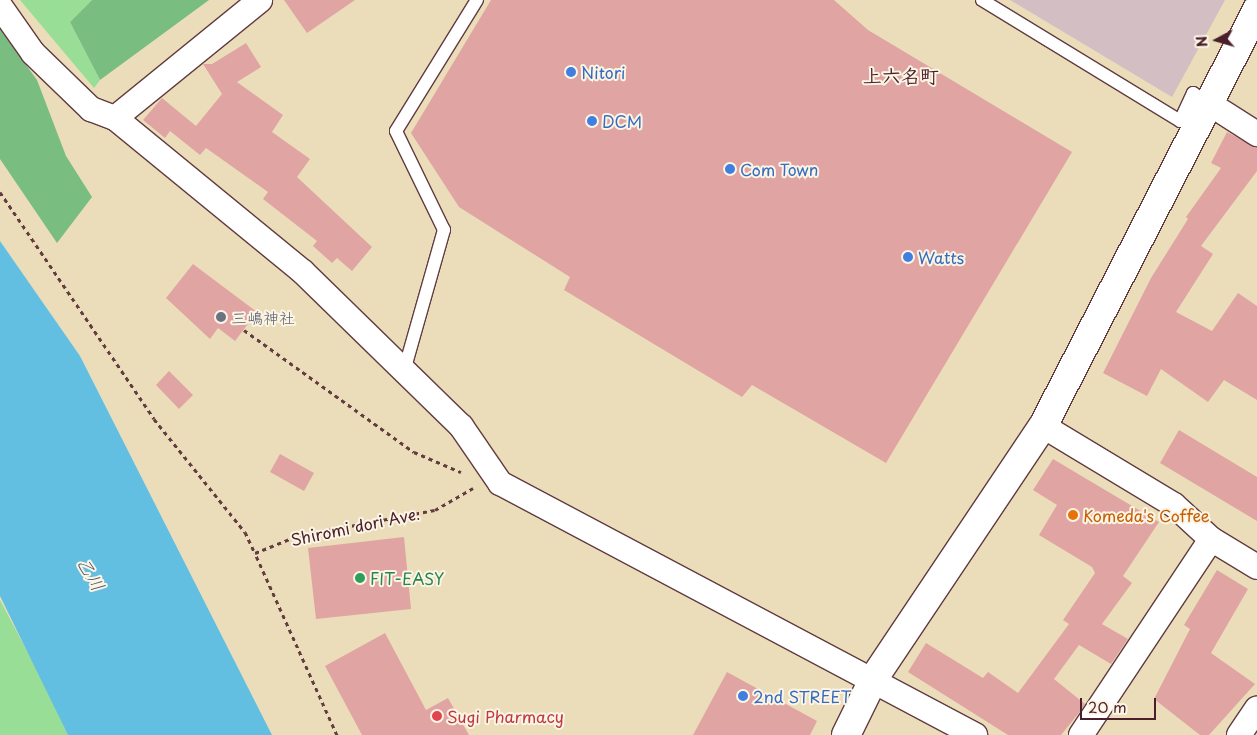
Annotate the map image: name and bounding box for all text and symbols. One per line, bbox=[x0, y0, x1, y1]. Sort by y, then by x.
north arrow bbox=[1192, 15, 1242, 65]
text: N bbox=[1191, 35, 1213, 48]
place label: Nitori bbox=[581, 62, 625, 82]
district label: 上六名町 bbox=[863, 65, 939, 87]
marker: Nitori bbox=[565, 66, 577, 78]
place label: DCM bbox=[602, 111, 642, 131]
marker: DCM bbox=[586, 115, 598, 127]
place label: Com Town bbox=[740, 159, 819, 179]
marker: Com Town bbox=[724, 163, 736, 175]
place label: Watts bbox=[918, 247, 964, 267]
marker: Watts bbox=[902, 251, 914, 263]
place label: 三嶋神社 bbox=[231, 307, 295, 327]
marker: 三嶋神社 bbox=[215, 311, 227, 323]
street label: Shiromi dori Ave. bbox=[288, 503, 422, 549]
place label: Komeda's Coffee bbox=[1083, 505, 1210, 525]
marker: Komeda's Coffee bbox=[1067, 509, 1079, 521]
water label: 乙川 bbox=[73, 553, 109, 595]
place label: FIT-EASY bbox=[370, 568, 444, 588]
marker: FIT-EASY bbox=[354, 572, 366, 584]
place label: 2nd STREET bbox=[753, 686, 852, 706]
scale bar bbox=[1082, 688, 1158, 720]
marker: 2nd STREET bbox=[737, 690, 749, 702]
text: 20 m bbox=[1088, 695, 1127, 718]
place label: Sugi Pharmacy bbox=[447, 706, 565, 726]
marker: Sugi Pharmacy bbox=[431, 710, 443, 722]

